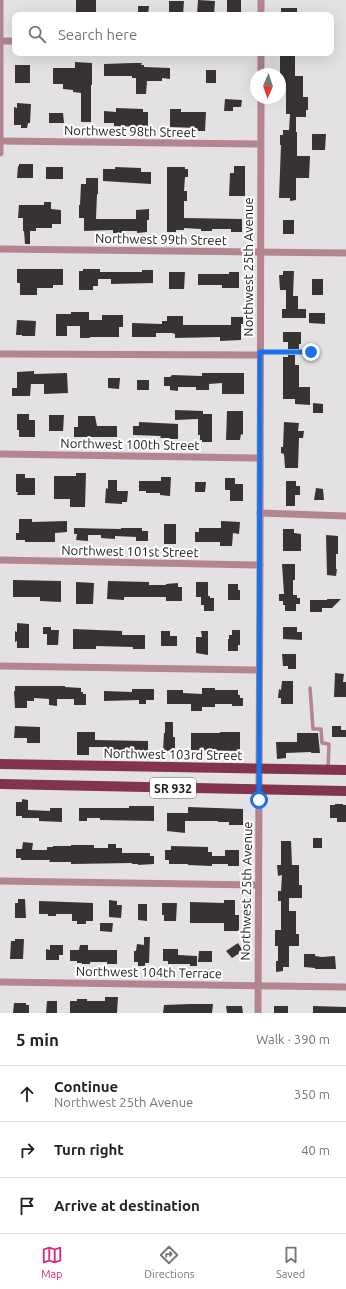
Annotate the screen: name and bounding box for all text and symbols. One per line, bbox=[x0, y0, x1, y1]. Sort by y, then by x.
search box bbox=[12, 12, 334, 56]
icon: search bbox=[26, 23, 48, 45]
text: Search here bbox=[58, 26, 137, 43]
north arrow bbox=[250, 68, 286, 104]
street label: Northwest 98th Street bbox=[64, 123, 196, 139]
street label: Northwest 25th Avenue bbox=[241, 197, 255, 337]
street label: Northwest 99th Street bbox=[95, 231, 227, 247]
route end bbox=[302, 343, 320, 361]
street label: Northwest 100th Street bbox=[60, 436, 200, 452]
street label: Northwest 101st Street bbox=[61, 543, 199, 559]
street label: Northwest 103rd Street bbox=[103, 746, 243, 762]
road number: SR 932 bbox=[150, 778, 196, 798]
route start bbox=[250, 791, 268, 809]
street label: Northwest 25th Avenue bbox=[238, 821, 254, 961]
street label: Northwest 104th Terrace bbox=[76, 964, 222, 980]
text: 5 min bbox=[16, 1030, 59, 1049]
text: Walk · 390 m bbox=[256, 1032, 330, 1046]
text: Continue bbox=[54, 1078, 118, 1095]
icon: ahead bbox=[16, 1083, 38, 1105]
text: 350 m bbox=[294, 1087, 330, 1101]
text: Northwest 25th Avenue bbox=[54, 1095, 193, 1109]
icon: right bbox=[16, 1139, 38, 1161]
text: Turn right bbox=[54, 1141, 124, 1158]
text: 40 m bbox=[301, 1143, 330, 1157]
icon: arrive bbox=[16, 1195, 38, 1217]
text: Arrive at destination bbox=[54, 1197, 200, 1214]
tab: Map bbox=[41, 1244, 63, 1280]
tab: Directions bbox=[144, 1244, 194, 1280]
tab: Saved bbox=[276, 1244, 305, 1280]

